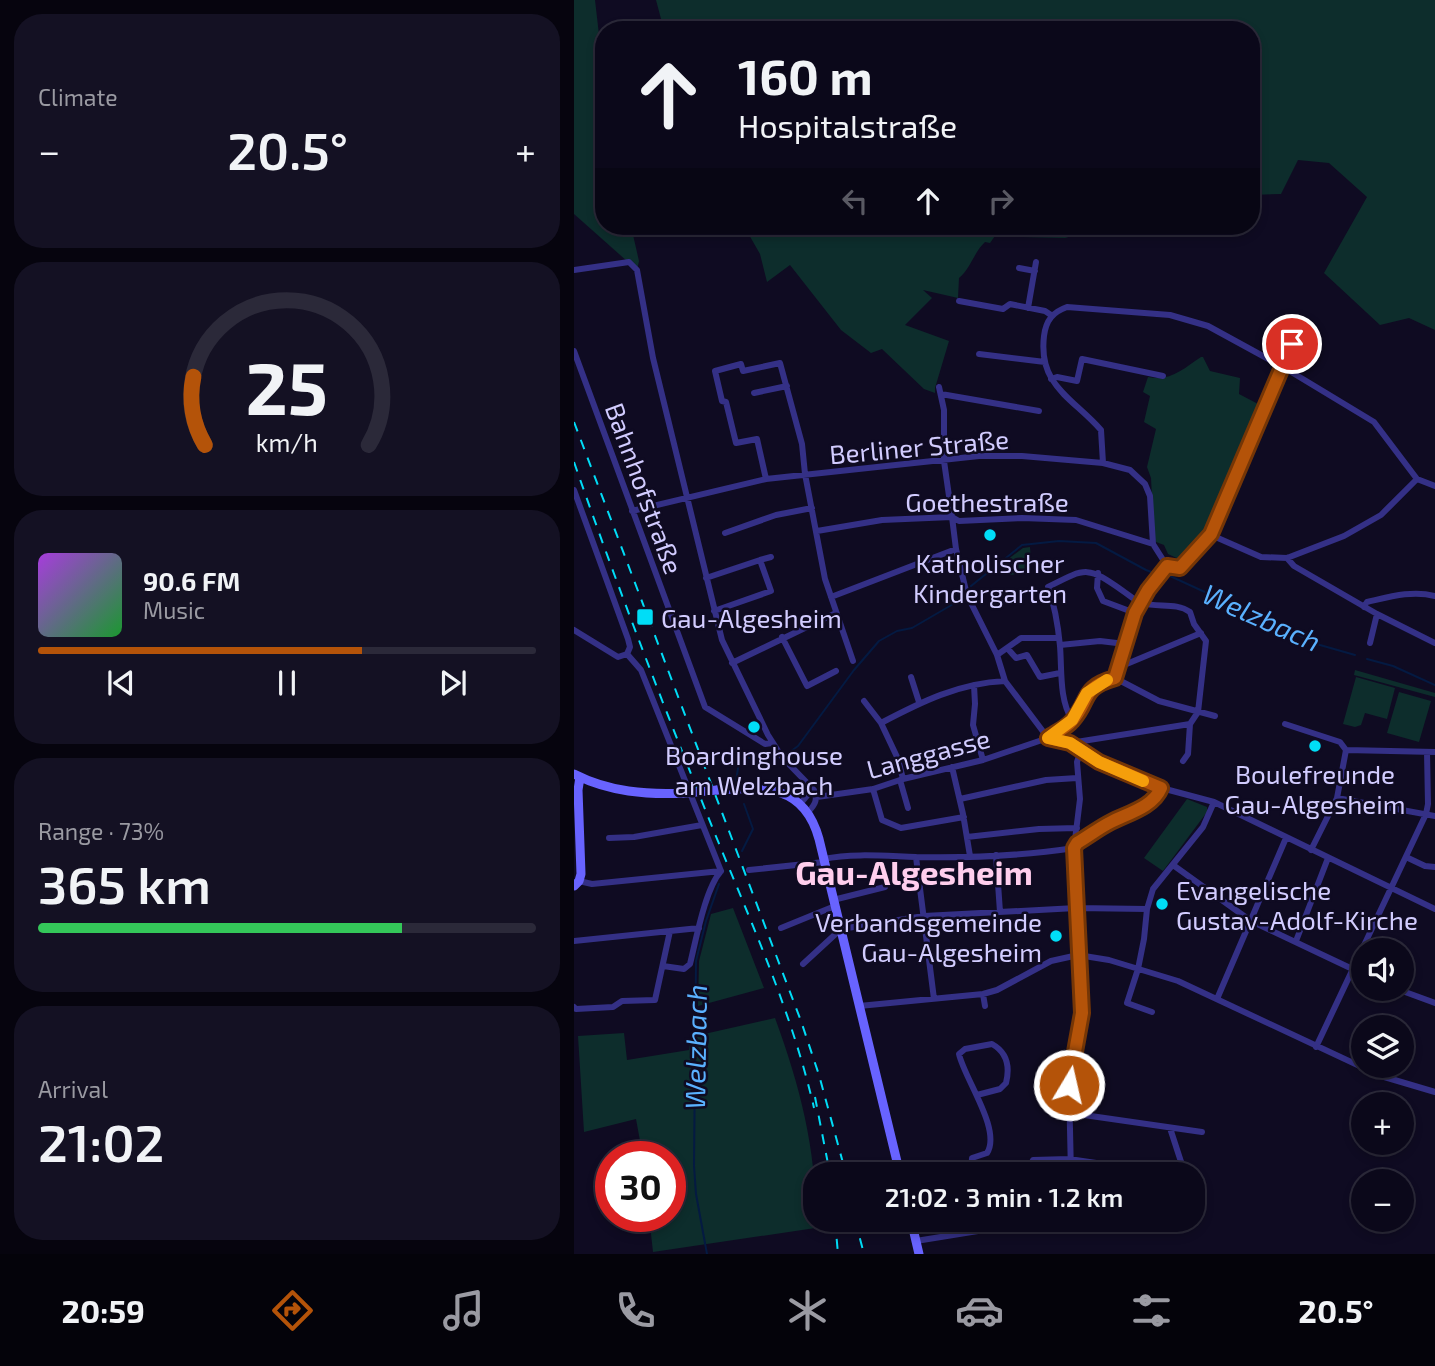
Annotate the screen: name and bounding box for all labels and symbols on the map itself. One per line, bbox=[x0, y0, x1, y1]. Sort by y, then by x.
pin bbox=[1262, 314, 1322, 374]
street label: Bahnhofstraße bbox=[600, 398, 690, 578]
street label: Berliner Straße bbox=[828, 423, 1010, 469]
street label: Goethestraße bbox=[905, 486, 1069, 517]
marker: Katholischer Kindergarten bbox=[982, 527, 998, 543]
place label: Katholischer Kindergarten bbox=[913, 547, 1067, 608]
water label: Welzbach bbox=[1198, 576, 1326, 658]
place label: Gau-Algesheim bbox=[661, 602, 842, 633]
marker: Gau-Algesheim bbox=[635, 607, 655, 627]
marker: Boardinghouse am Welzbach bbox=[746, 719, 762, 735]
street label: Langgasse bbox=[863, 722, 993, 784]
marker: Boulefreunde Gau-Algesheim bbox=[1307, 738, 1323, 754]
place label: Boardinghouse am Welzbach bbox=[665, 739, 843, 800]
place label: Boulefreunde Gau-Algesheim bbox=[1225, 758, 1405, 819]
district label: Gau-Algesheim bbox=[795, 852, 1033, 892]
place label: Evangelische Gustav-Adolf-Kirche bbox=[1176, 874, 1418, 935]
marker: Evangelische Gustav-Adolf-Kirche bbox=[1154, 896, 1170, 912]
place label: Verbandsgemeinde Gau-Algesheim bbox=[815, 906, 1042, 967]
marker: Verbandsgemeinde Gau-Algesheim bbox=[1048, 928, 1064, 944]
water label: Welzbach bbox=[677, 984, 713, 1110]
position arrow bbox=[1032, 1048, 1106, 1122]
speed limit sign: 30 bbox=[595, 1141, 686, 1232]

